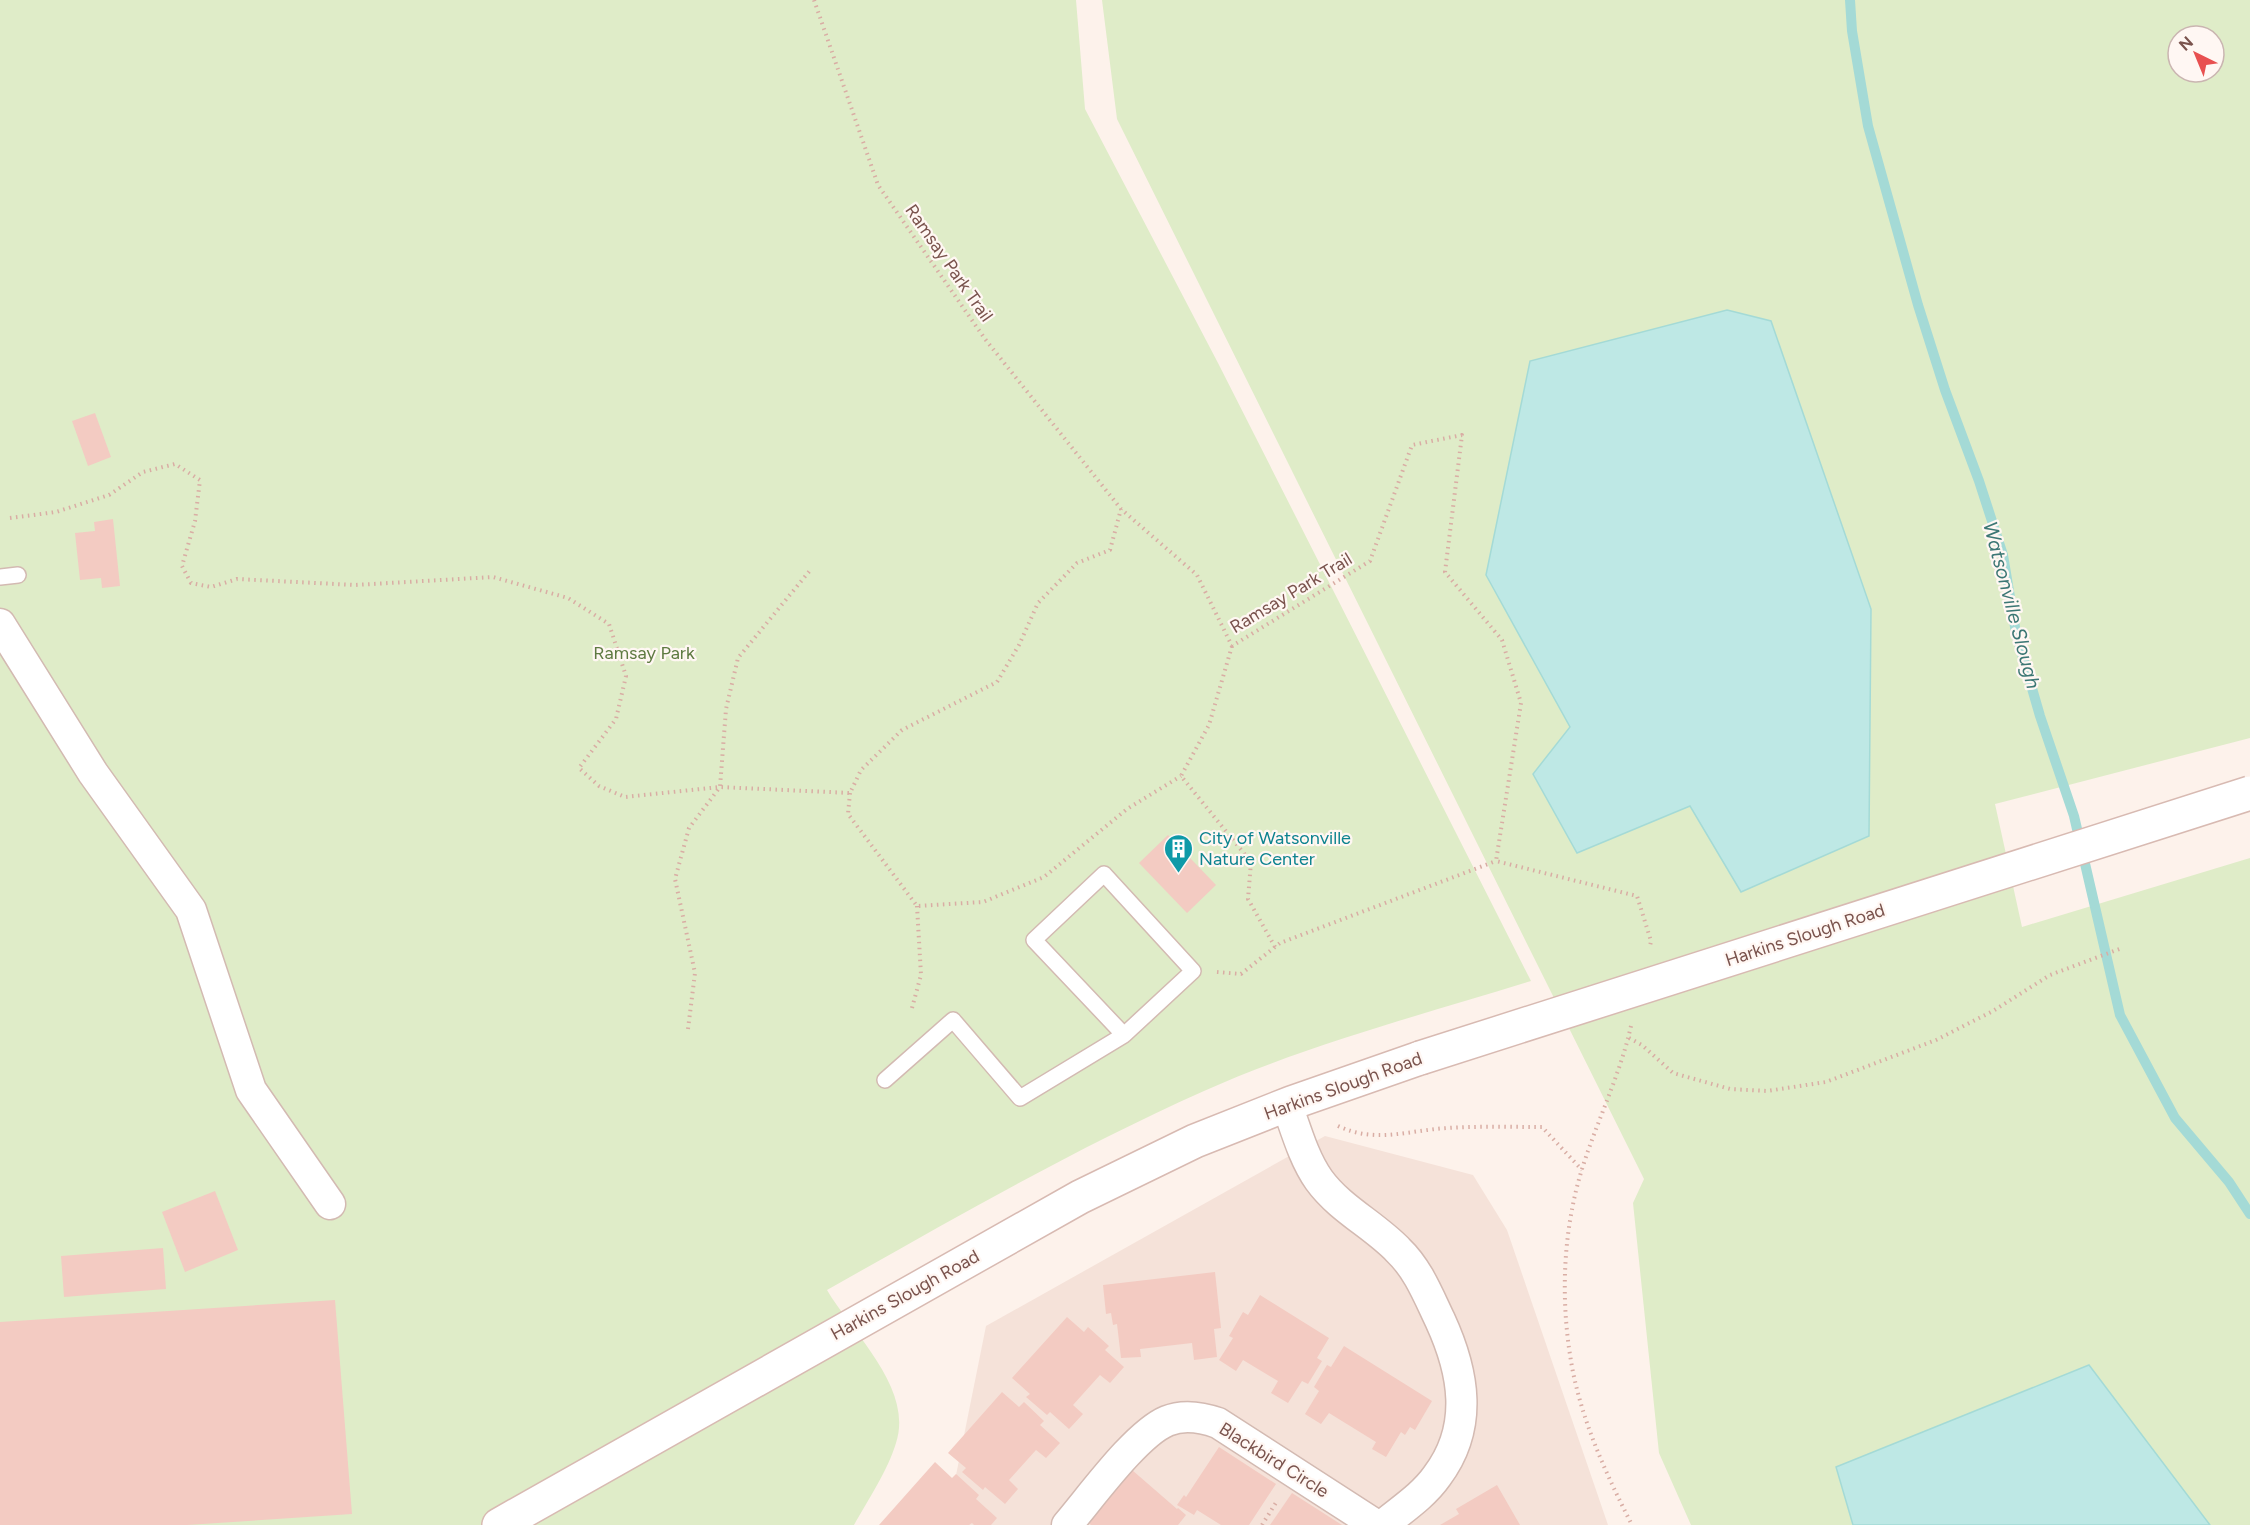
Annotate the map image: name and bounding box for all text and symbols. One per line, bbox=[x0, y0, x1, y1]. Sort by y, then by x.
north arrow bbox=[2166, 24, 2226, 84]
text: N bbox=[2175, 32, 2197, 55]
street label: Ramsay Park Trail bbox=[900, 200, 998, 326]
water label: Watsonville Slough bbox=[1978, 519, 2046, 691]
street label: Ramsay Park Trail bbox=[1226, 548, 1356, 638]
park label: Ramsay Park bbox=[593, 642, 695, 664]
place label: City of Watsonville Nature Center bbox=[1199, 827, 1351, 870]
building icon: City of Watsonville Nature Center bbox=[1162, 832, 1194, 874]
street label: Harkins Slough Road bbox=[1722, 899, 1888, 971]
street label: Harkins Slough Road bbox=[1261, 1047, 1425, 1125]
street label: Harkins Slough Road bbox=[827, 1245, 983, 1345]
street label: Blackbird Circle bbox=[1215, 1418, 1333, 1503]

